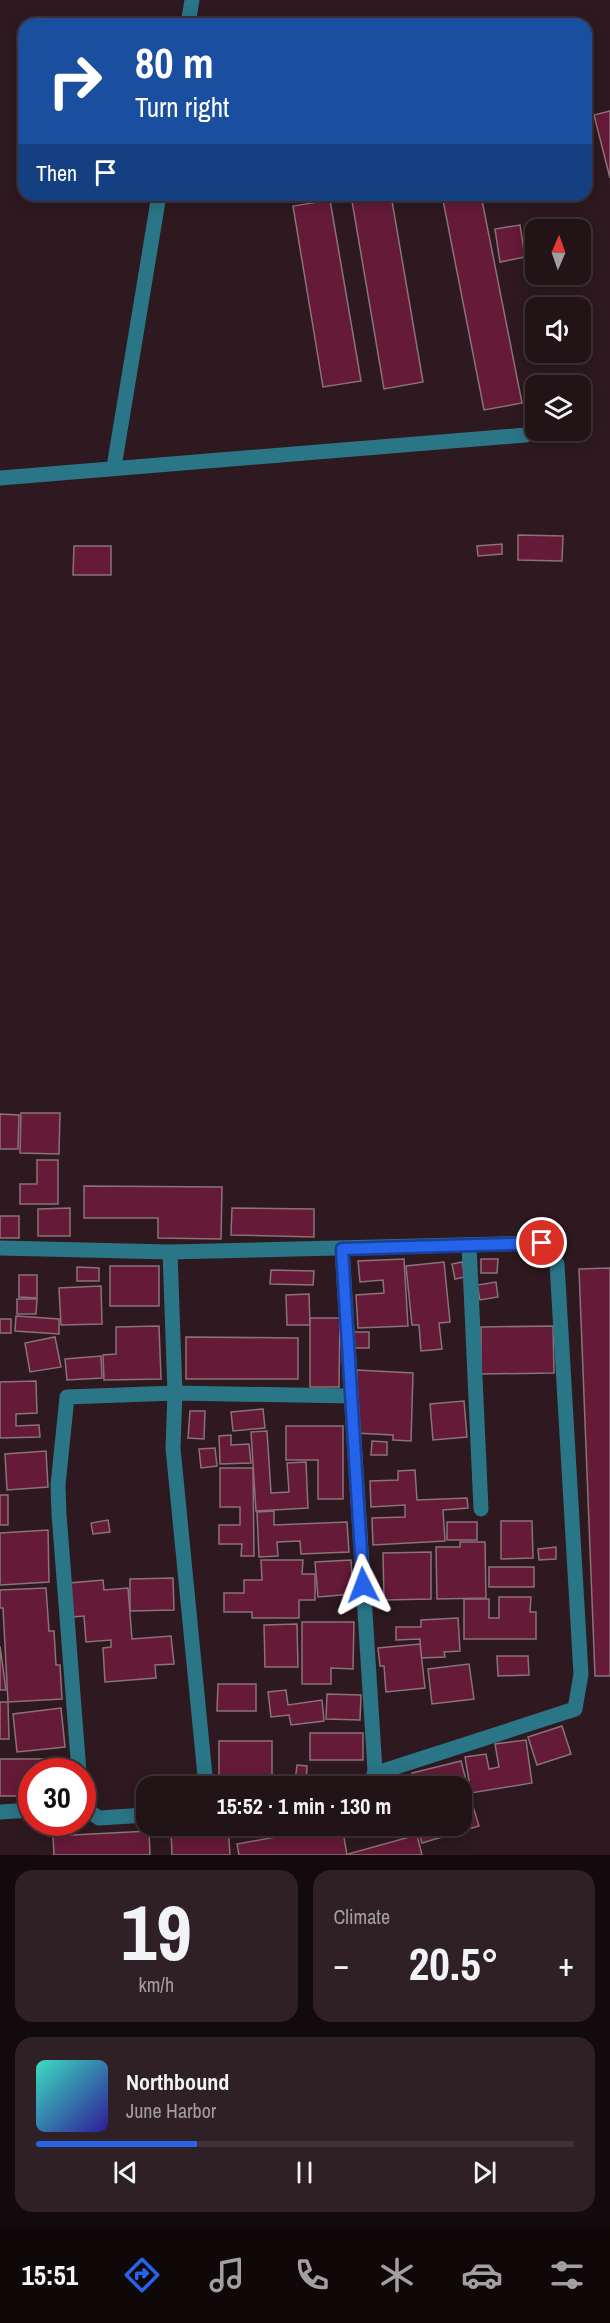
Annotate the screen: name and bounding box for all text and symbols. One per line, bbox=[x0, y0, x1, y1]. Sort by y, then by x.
text: 80 m bbox=[135, 35, 214, 91]
icon: right bbox=[36, 42, 114, 120]
text: Turn right bbox=[135, 89, 229, 125]
icon: arrive bbox=[89, 156, 122, 189]
text: Then bbox=[36, 158, 77, 188]
north arrow bbox=[525, 219, 591, 285]
map controls bbox=[525, 219, 591, 441]
button: sound bbox=[525, 297, 591, 363]
button: layers bbox=[525, 375, 591, 441]
pin bbox=[516, 1217, 567, 1268]
icon: arrive bbox=[525, 1226, 558, 1259]
position arrow bbox=[331, 1553, 395, 1617]
speed limit sign: 30 bbox=[18, 1758, 96, 1836]
text: 15:52 · 1 min · 130 m bbox=[217, 1791, 391, 1821]
text: 19 bbox=[121, 1879, 192, 1984]
text: Climate bbox=[334, 1903, 390, 1930]
text: 20.5° bbox=[409, 1933, 499, 1994]
text: − bbox=[334, 1942, 349, 1986]
text: + bbox=[558, 1942, 574, 1986]
text: km/h bbox=[138, 1971, 174, 1998]
text: Northbound bbox=[126, 2067, 229, 2097]
text: June Harbor bbox=[126, 2097, 216, 2124]
icon: previous bbox=[109, 2156, 142, 2189]
icon: pause bbox=[288, 2156, 321, 2189]
icon: next bbox=[468, 2156, 501, 2189]
icon: directions bbox=[121, 2254, 163, 2296]
icon: music bbox=[206, 2254, 248, 2296]
icon: phone bbox=[291, 2254, 333, 2296]
icon: climate bbox=[376, 2254, 418, 2296]
icon: car bbox=[461, 2254, 503, 2296]
icon: filters bbox=[546, 2254, 588, 2296]
text: 15:51 bbox=[22, 2257, 78, 2293]

